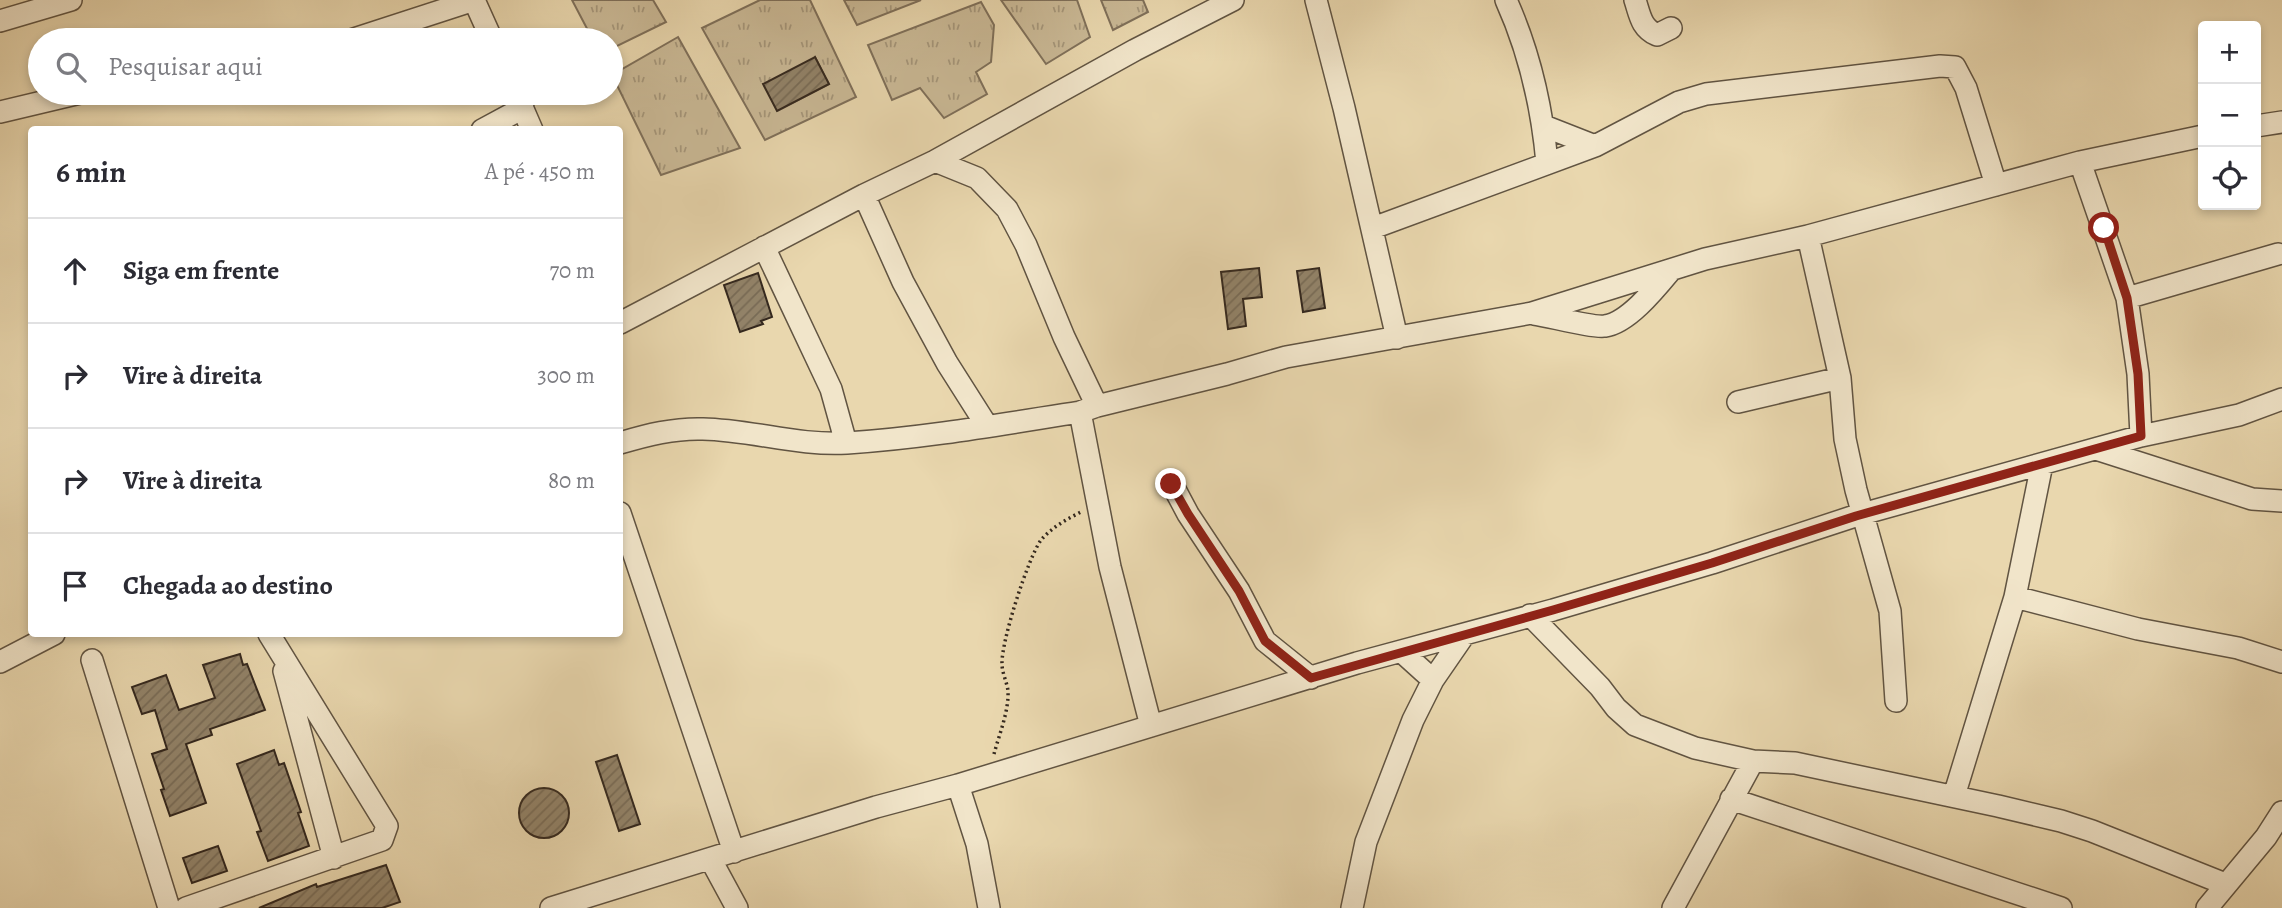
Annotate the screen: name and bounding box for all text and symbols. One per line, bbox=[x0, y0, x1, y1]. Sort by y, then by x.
map controls bbox=[2198, 21, 2261, 210]
button: + bbox=[2198, 21, 2261, 84]
search box bbox=[28, 28, 623, 105]
icon: search bbox=[52, 48, 90, 86]
text: Pesquisar aqui bbox=[108, 49, 263, 84]
button: − bbox=[2198, 84, 2261, 147]
button: locate bbox=[2198, 147, 2261, 210]
text: 6 min bbox=[56, 152, 126, 192]
text: A pé · 450 m bbox=[485, 156, 595, 187]
route start bbox=[2088, 212, 2119, 243]
icon: ahead bbox=[56, 252, 94, 290]
text: Siga em frente bbox=[123, 253, 279, 288]
text: 70 m bbox=[549, 255, 595, 286]
icon: right bbox=[56, 357, 94, 395]
text: Vire à direita bbox=[123, 358, 262, 393]
text: 300 m bbox=[537, 360, 595, 391]
icon: right bbox=[56, 462, 94, 500]
text: Vire à direita bbox=[123, 463, 262, 498]
text: 80 m bbox=[548, 465, 595, 496]
route end bbox=[1155, 468, 1186, 499]
icon: arrive bbox=[56, 567, 94, 605]
text: Chegada ao destino bbox=[123, 568, 333, 603]

